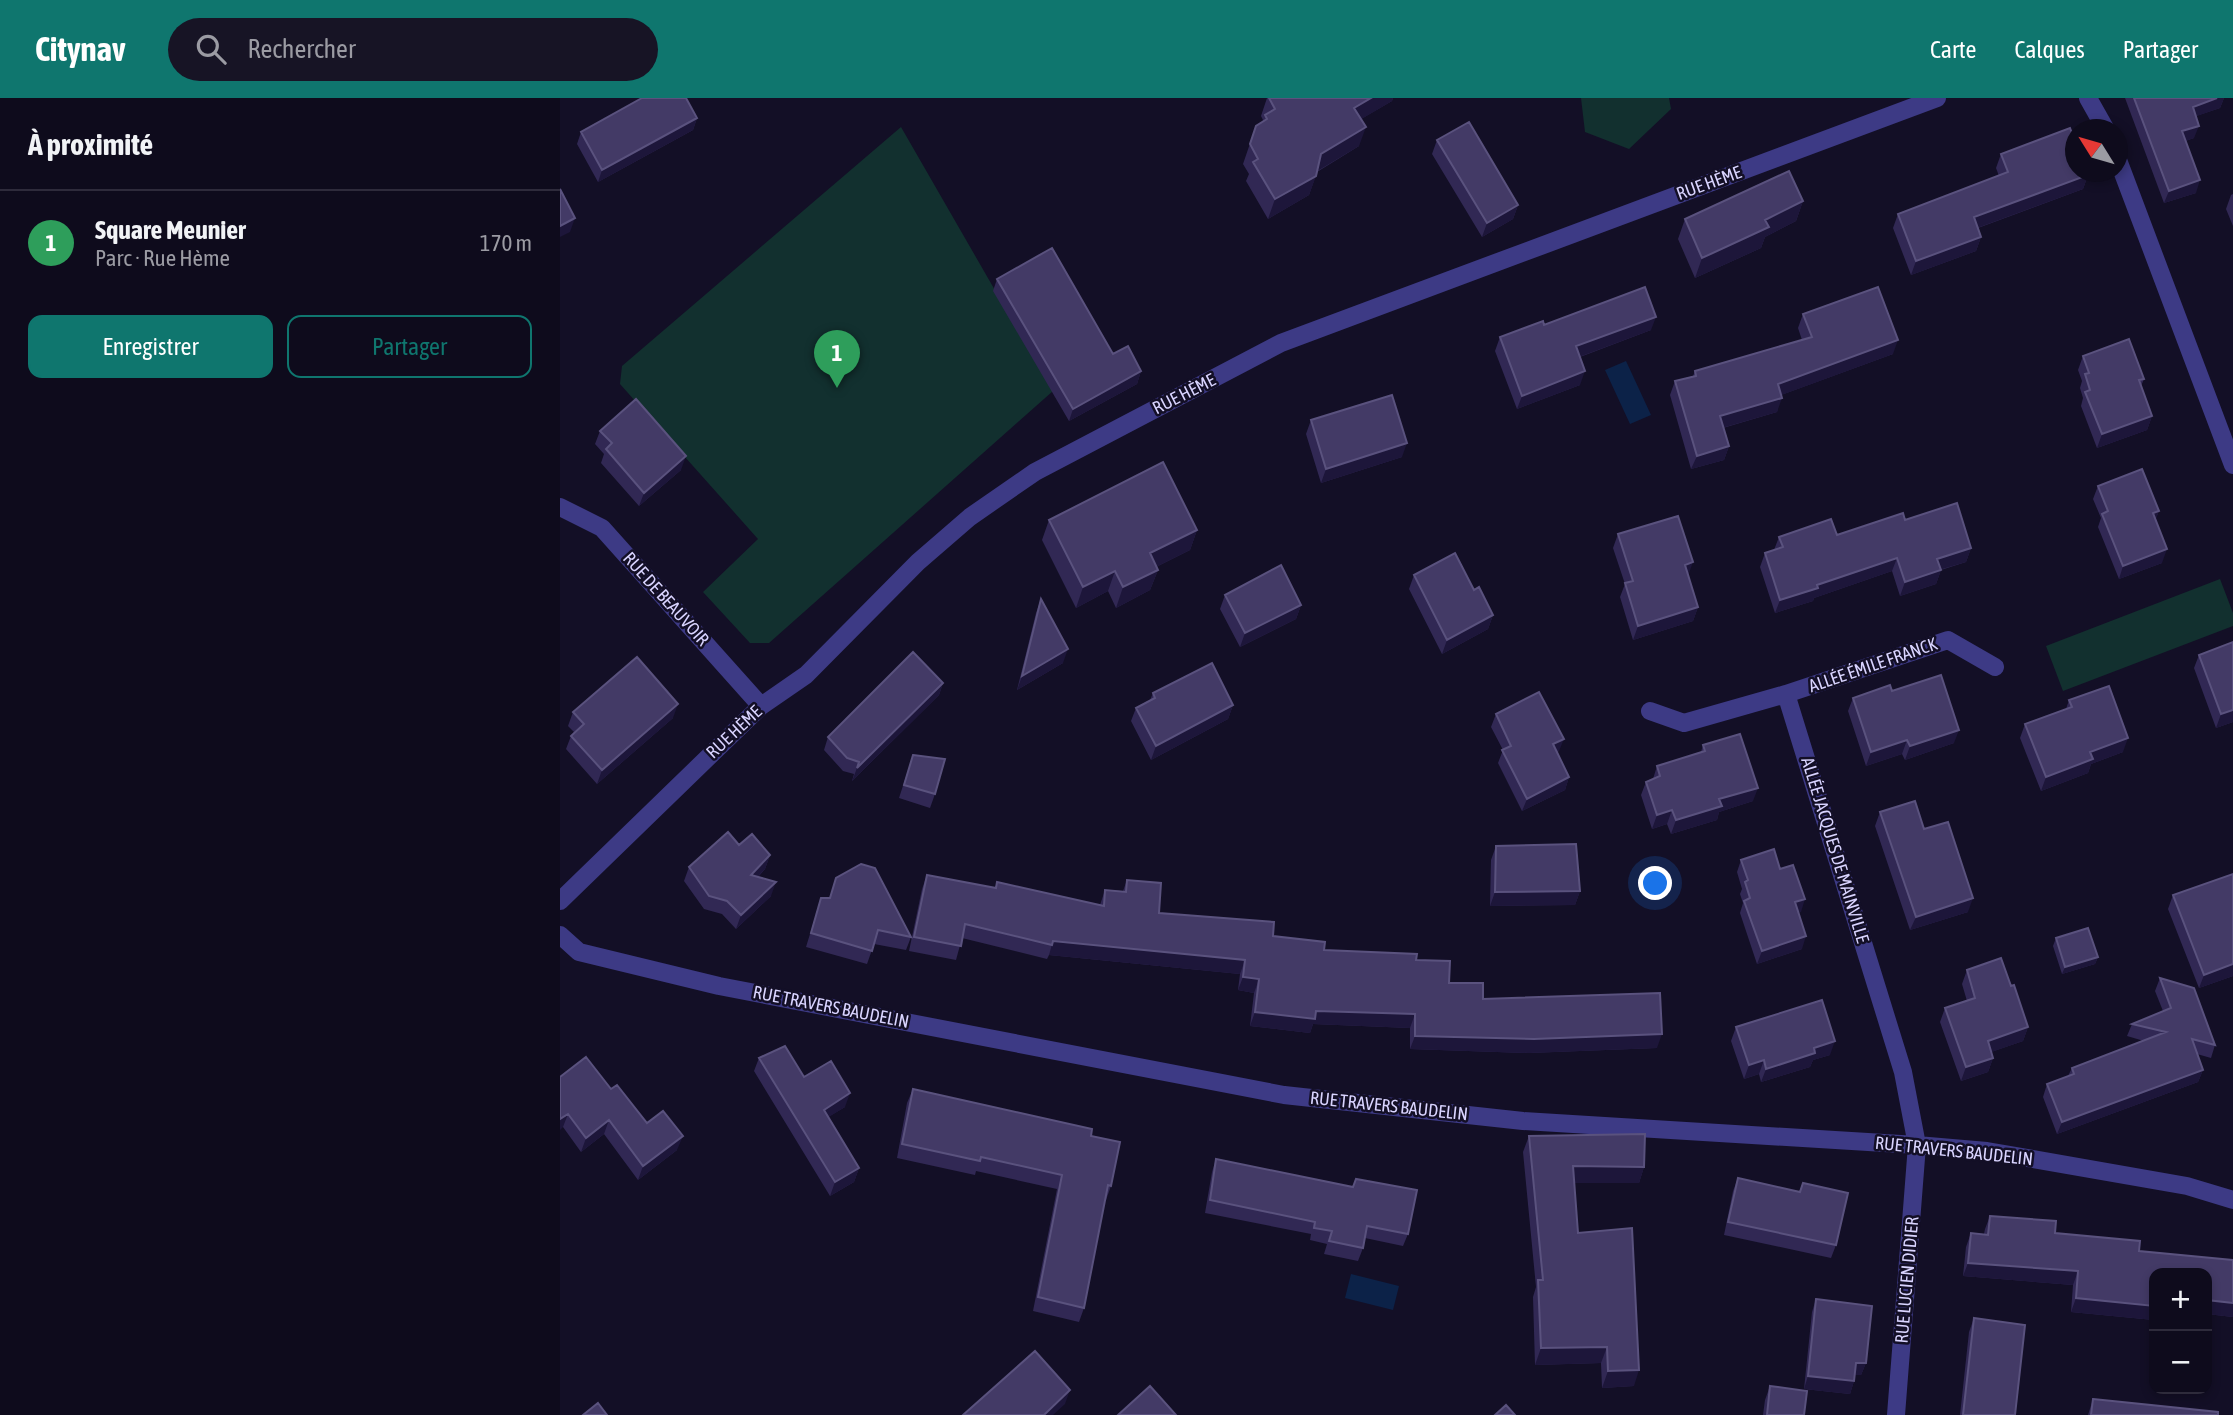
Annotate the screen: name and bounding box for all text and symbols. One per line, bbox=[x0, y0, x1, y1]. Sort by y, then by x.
search box bbox=[168, 18, 658, 81]
text: Citynav bbox=[35, 30, 126, 68]
icon: search bbox=[192, 30, 230, 68]
text: Rechercher bbox=[248, 34, 356, 64]
text: Carte bbox=[1930, 36, 1976, 63]
text: Calques bbox=[2014, 36, 2085, 63]
text: Partager bbox=[2123, 36, 2198, 63]
north arrow bbox=[2065, 119, 2128, 182]
text: À proximité bbox=[28, 127, 153, 161]
street label: RUE HÈME bbox=[1673, 161, 1744, 204]
text: Square Meunier bbox=[95, 215, 246, 245]
text: 1 bbox=[46, 230, 56, 256]
text: 170 m bbox=[480, 230, 532, 256]
text: Parc · Rue Hème bbox=[95, 245, 230, 271]
button: Enregistrer bbox=[28, 315, 273, 378]
button: Partager bbox=[287, 315, 532, 378]
pin: 1 bbox=[814, 330, 860, 388]
street label: RUE HÈME bbox=[1149, 369, 1219, 418]
street label: RUE DE BEAUVOIR bbox=[619, 548, 714, 650]
street label: ALLÉE ÉMILE FRANCK bbox=[1806, 633, 1940, 696]
street label: RUE HÈME bbox=[702, 701, 766, 762]
street label: ALLÉE JACQUES DE MAINVILLE bbox=[1797, 754, 1874, 946]
your location bbox=[1638, 866, 1672, 900]
street label: RUE TRAVERS BAUDELIN bbox=[751, 981, 911, 1032]
street label: RUE TRAVERS BAUDELIN bbox=[1309, 1087, 1469, 1124]
street label: RUE TRAVERS BAUDELIN bbox=[1874, 1132, 2034, 1169]
street label: RUE LUCIEN DIDIER bbox=[1891, 1216, 1922, 1344]
map controls bbox=[2149, 1268, 2212, 1394]
button: + bbox=[2149, 1268, 2212, 1331]
button: − bbox=[2149, 1331, 2212, 1394]

